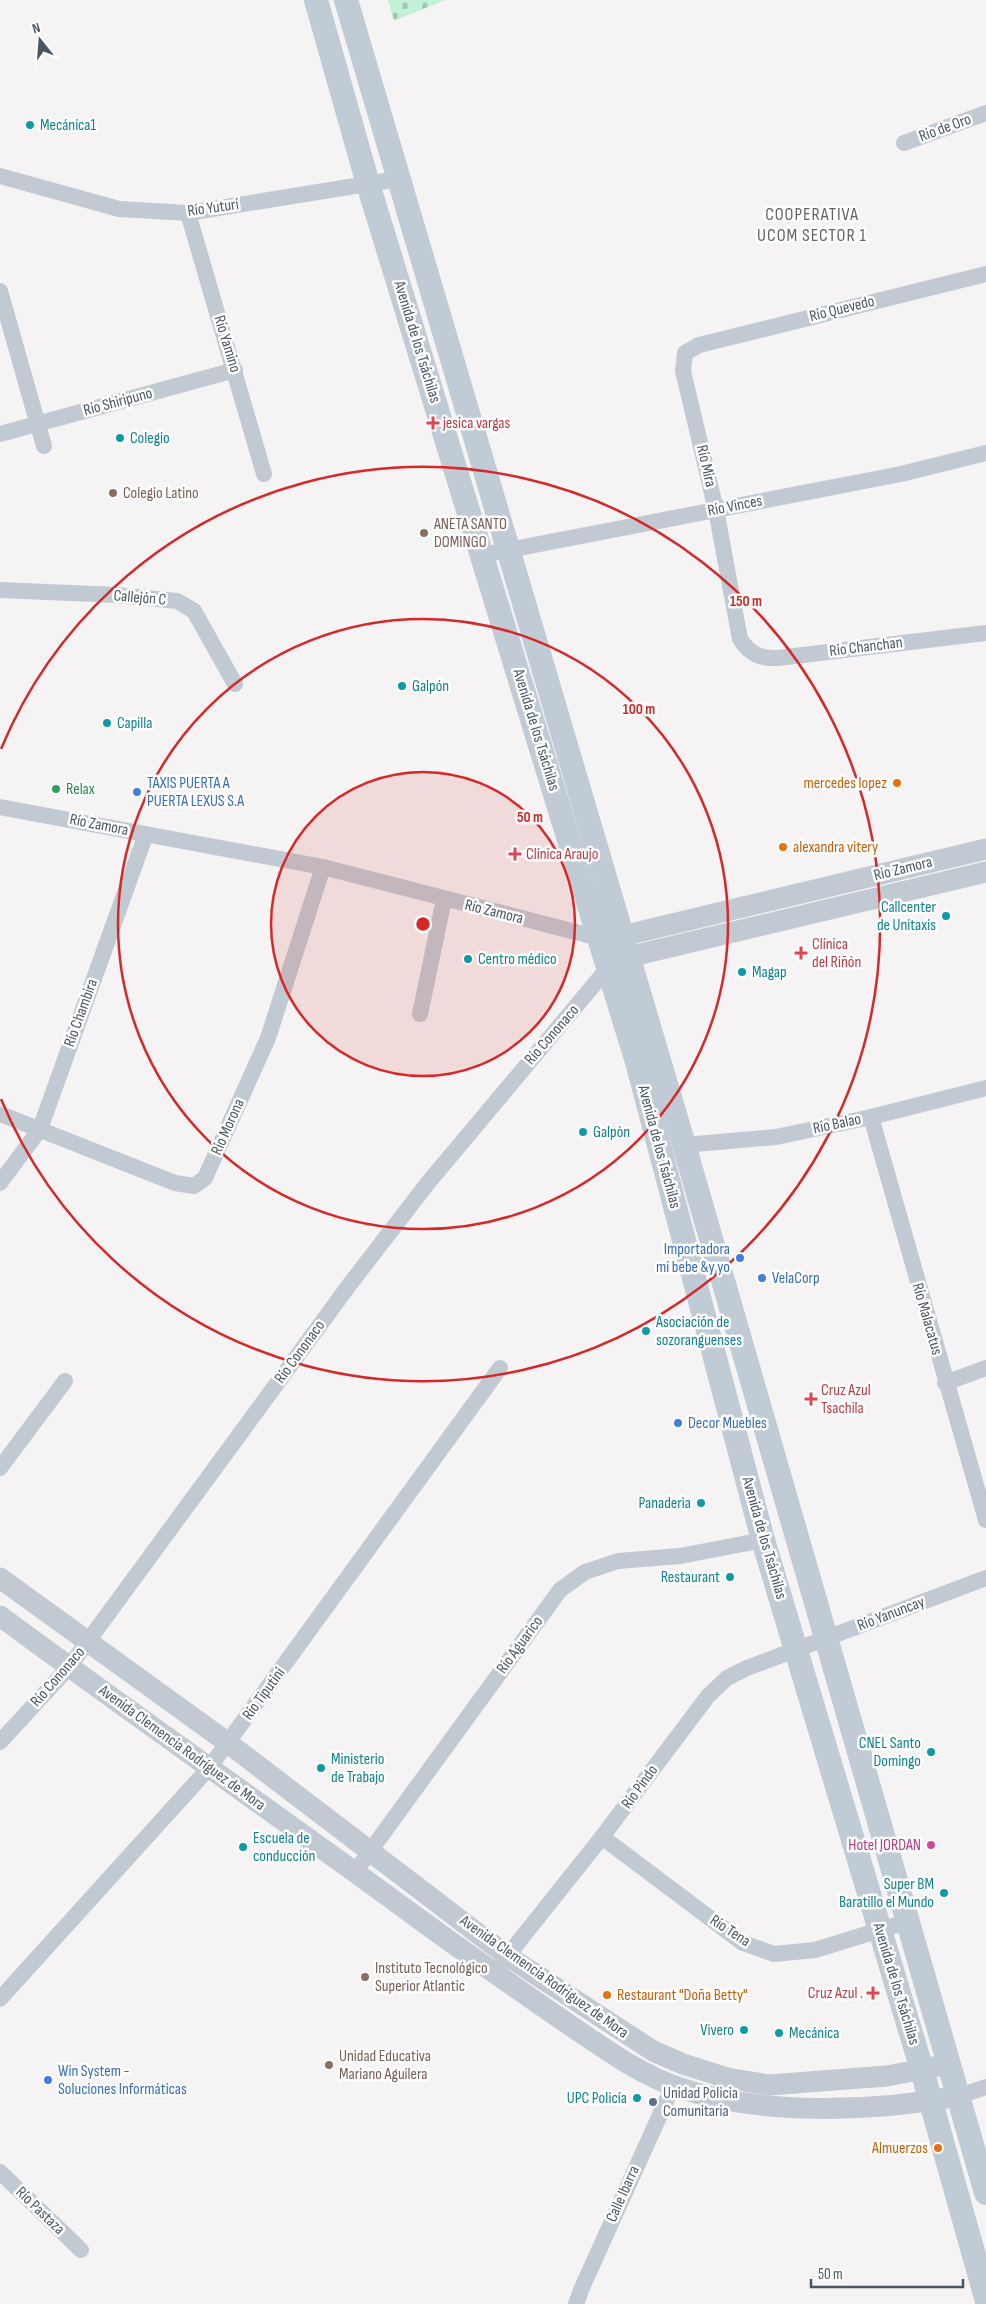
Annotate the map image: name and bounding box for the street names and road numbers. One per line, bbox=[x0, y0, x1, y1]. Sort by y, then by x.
street label: Río de Oro bbox=[916, 110, 974, 146]
street label: Río Yuturí bbox=[186, 195, 240, 221]
street label: Avenida de los Tsáchilas bbox=[389, 278, 445, 405]
street label: Río Quevedo bbox=[808, 292, 876, 326]
street label: Río Yamino bbox=[209, 313, 245, 375]
street label: Río Shiripuno bbox=[81, 384, 155, 420]
street label: Río Mira bbox=[692, 443, 720, 489]
street label: Río Vinces bbox=[706, 491, 764, 521]
street label: Callejón C bbox=[113, 586, 167, 610]
street label: Río Chanchan bbox=[828, 633, 904, 661]
street label: Avenida de los Tsáchilas bbox=[508, 666, 564, 793]
street label: Río Zamora bbox=[68, 810, 130, 840]
street label: Río Zamora bbox=[872, 853, 934, 885]
street label: Río Zamora bbox=[463, 896, 525, 928]
street label: Río Chambira bbox=[60, 977, 102, 1049]
street label: Río Cononaco bbox=[521, 1001, 583, 1069]
street label: Avenida de los Tsáchilas bbox=[633, 1083, 685, 1211]
street label: Río Morona bbox=[207, 1096, 249, 1158]
street label: Río Balao bbox=[811, 1110, 863, 1138]
street label: Río Malacatus bbox=[908, 1281, 946, 1357]
street label: Río Cononaco bbox=[271, 1317, 329, 1387]
street label: Avenida de los Tsáchilas bbox=[737, 1474, 791, 1602]
street label: Río Yanuncay bbox=[855, 1592, 927, 1636]
street label: Río Aguarico bbox=[493, 1613, 547, 1677]
street label: Río Cononaco bbox=[27, 1643, 89, 1711]
street label: Río Tiputini bbox=[239, 1664, 289, 1724]
street label: Avenida Clemencia Rodríguez de Mora bbox=[94, 1681, 269, 1815]
street label: Río Pindo bbox=[618, 1761, 662, 1813]
street label: Avenida Clemencia Rodríguez de Mora bbox=[455, 1911, 632, 2043]
street label: Río Tena bbox=[706, 1911, 754, 1951]
street label: Avenida de los Tsáchilas bbox=[868, 1920, 924, 2047]
street label: Calle Ibarra bbox=[602, 2163, 644, 2225]
street label: Río Pastaza bbox=[12, 2183, 68, 2239]

